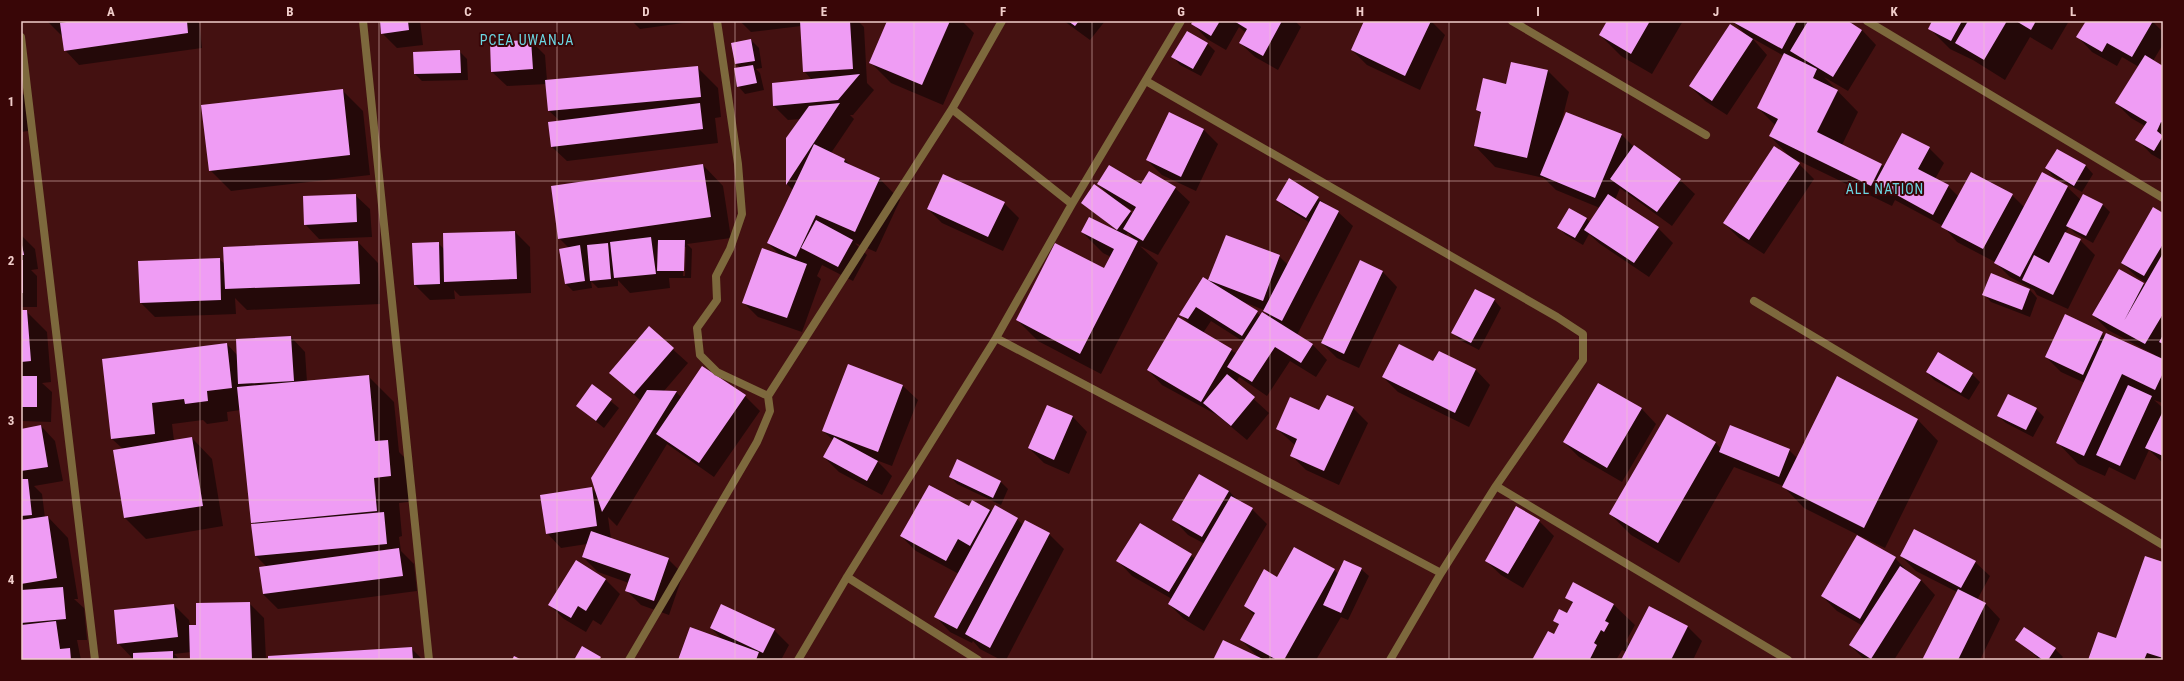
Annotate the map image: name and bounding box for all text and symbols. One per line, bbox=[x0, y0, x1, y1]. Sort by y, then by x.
text: A bbox=[107, 4, 115, 19]
text: B bbox=[286, 4, 294, 19]
text: C bbox=[464, 4, 472, 19]
text: D bbox=[642, 4, 650, 19]
text: E bbox=[821, 4, 828, 19]
text: F bbox=[1000, 4, 1006, 19]
text: G bbox=[1177, 4, 1185, 19]
text: H bbox=[1356, 4, 1364, 19]
text: I bbox=[1536, 4, 1540, 19]
text: J bbox=[1713, 4, 1719, 19]
text: K bbox=[1890, 4, 1898, 19]
text: L bbox=[2070, 4, 2076, 19]
district label: PCEA UWANJA bbox=[480, 32, 574, 48]
text: 1 bbox=[8, 94, 14, 109]
district label: ALL NATION bbox=[1846, 181, 1924, 197]
text: 2 bbox=[8, 253, 15, 268]
text: 3 bbox=[8, 413, 14, 428]
text: 4 bbox=[8, 572, 15, 587]

